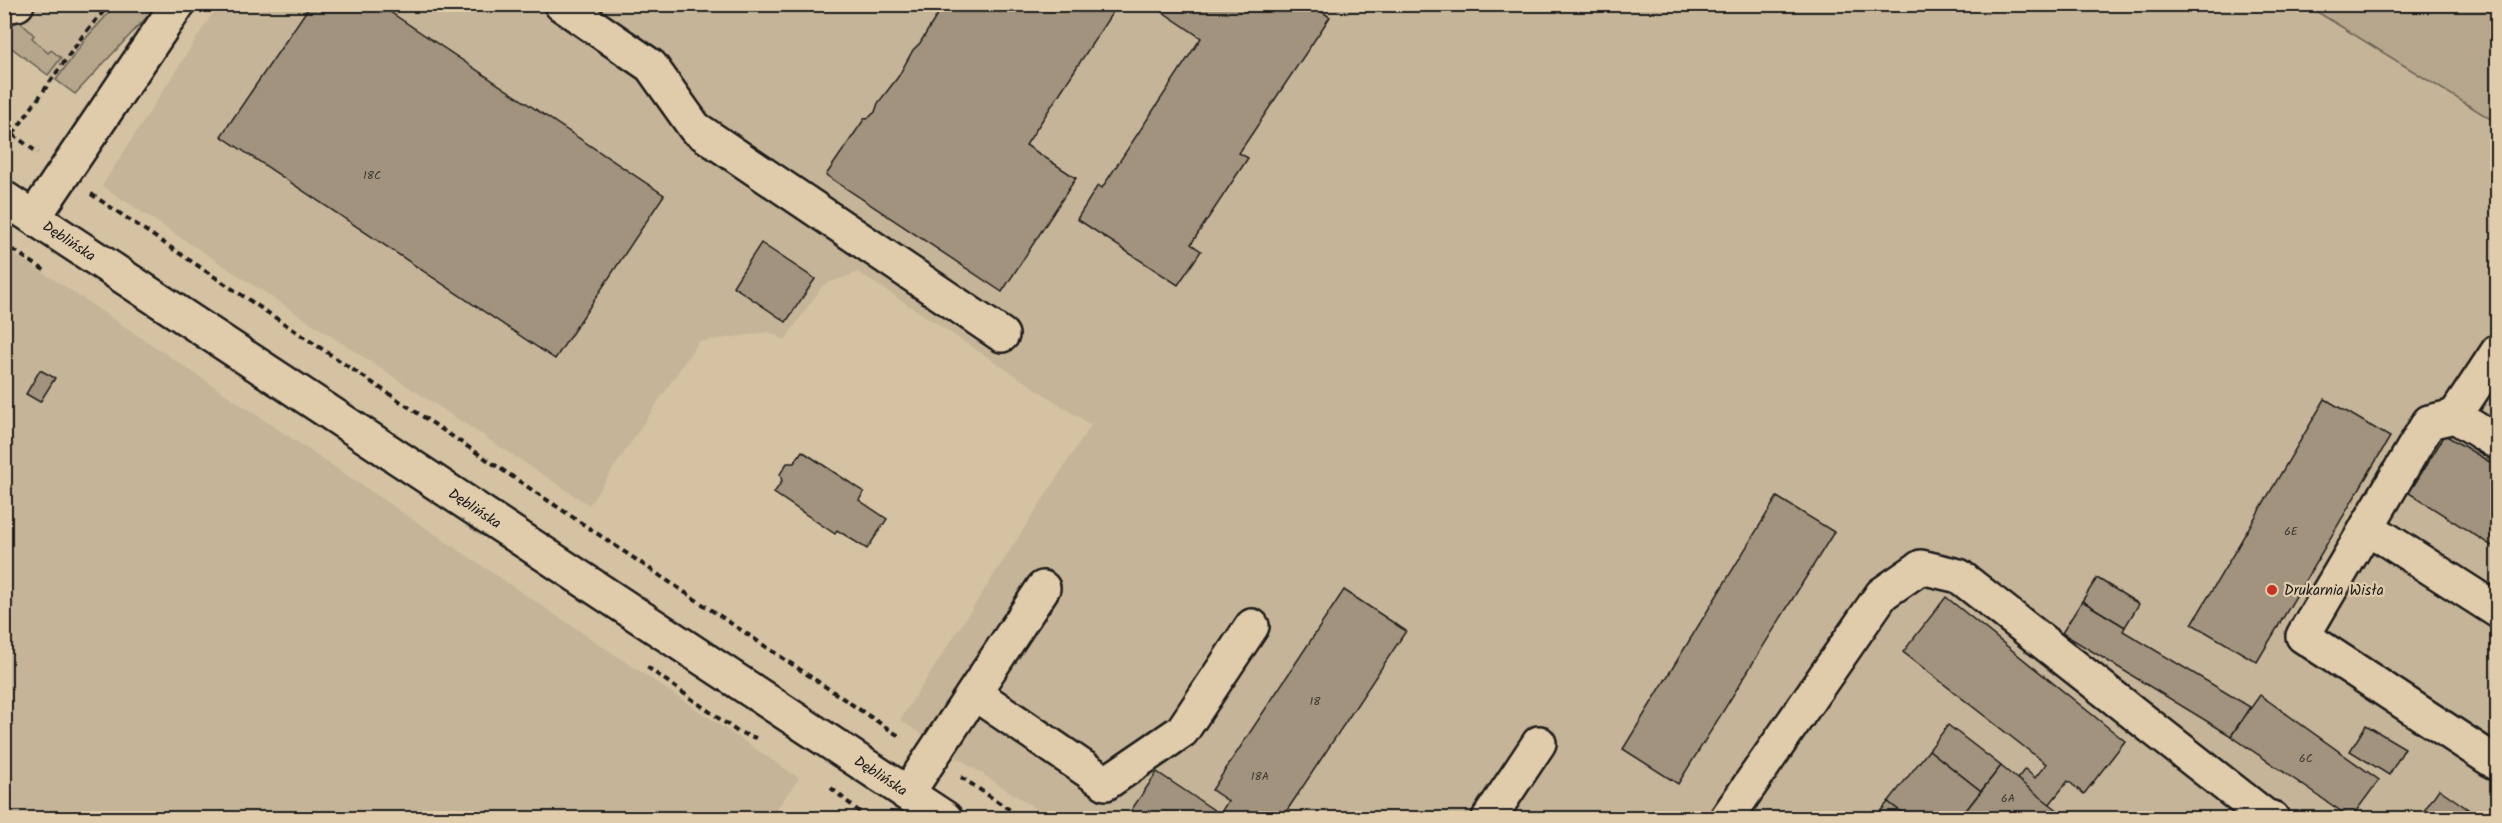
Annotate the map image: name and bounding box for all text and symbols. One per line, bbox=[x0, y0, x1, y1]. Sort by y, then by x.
house number: 18C bbox=[363, 166, 381, 185]
street label: Dęblińska bbox=[37, 215, 100, 268]
street label: Dęblińska bbox=[443, 483, 506, 536]
house number: 6E bbox=[2284, 522, 2299, 541]
place label: Drukarnia Wisła bbox=[2284, 579, 2384, 603]
marker: Drukarnia Wisła bbox=[2265, 583, 2279, 597]
house number: 18 bbox=[1310, 692, 1321, 711]
house number: 6C bbox=[2299, 749, 2313, 768]
street label: Dęblińska bbox=[849, 750, 912, 803]
house number: 18A bbox=[1251, 767, 1269, 786]
house number: 6A bbox=[2001, 789, 2015, 808]

